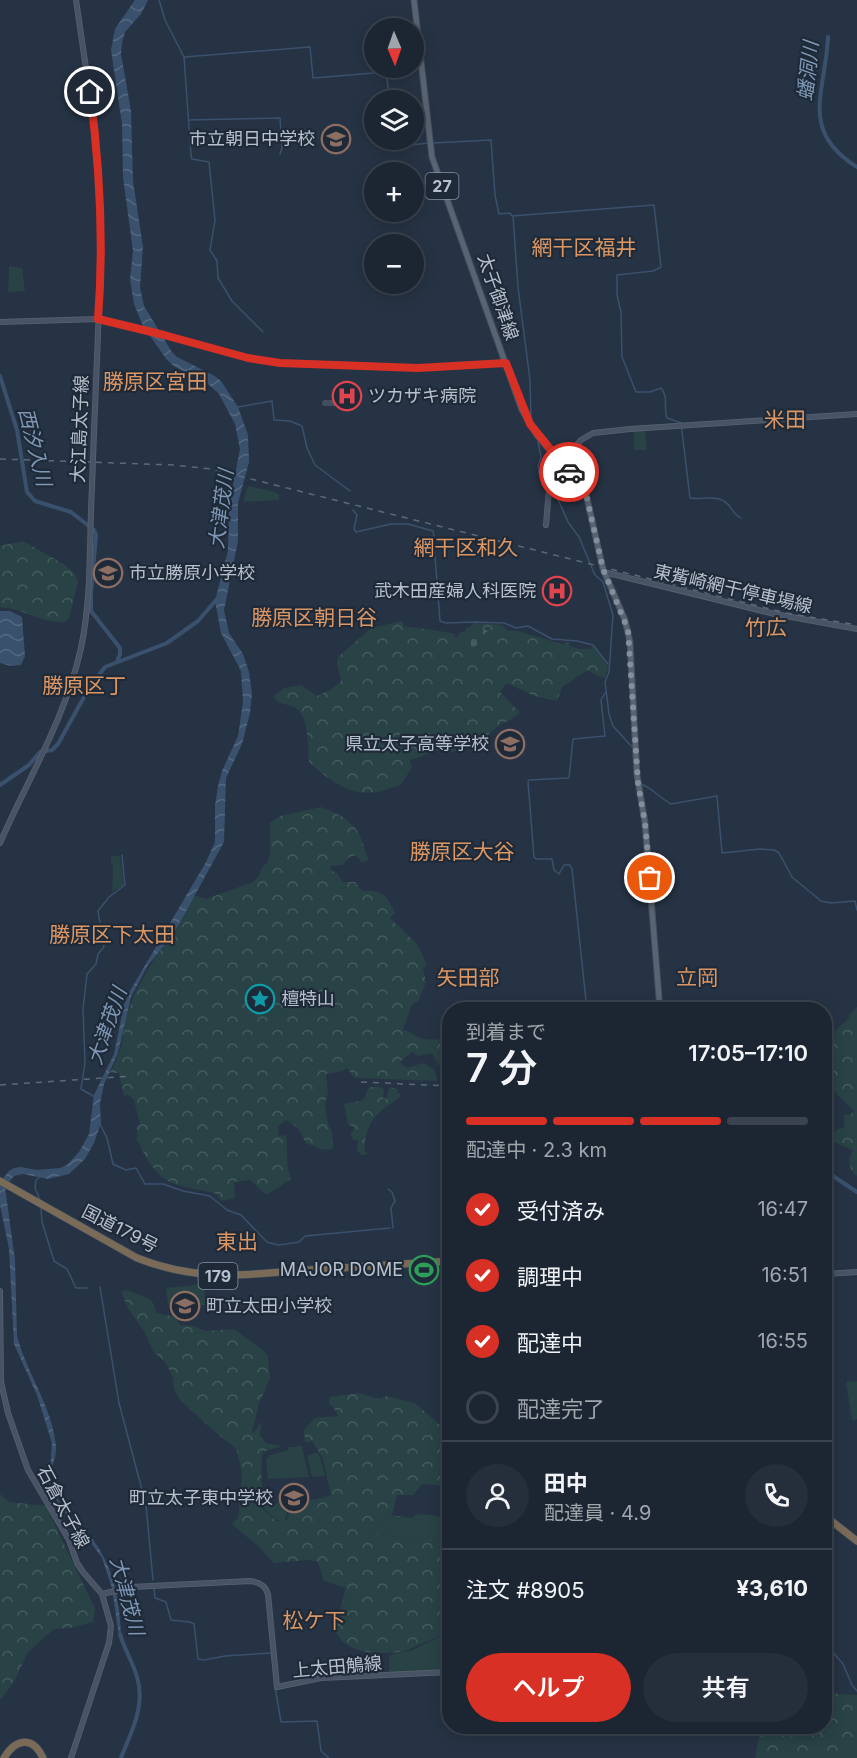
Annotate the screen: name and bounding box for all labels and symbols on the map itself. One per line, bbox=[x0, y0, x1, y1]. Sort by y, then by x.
north arrow bbox=[364, 18, 424, 78]
water label: 蟠洞川 bbox=[793, 38, 823, 102]
pin bbox=[64, 66, 115, 117]
school or university icon: 市立朝日中学校 bbox=[320, 123, 352, 155]
place label: 市立朝日中学校 bbox=[189, 128, 315, 149]
road number: 27 bbox=[426, 173, 458, 199]
district label: 網干区福井 bbox=[532, 235, 637, 260]
street label: 太子御津線 bbox=[474, 251, 523, 343]
district label: 勝原区宮田 bbox=[103, 369, 208, 394]
street label: 大江島太子線 bbox=[67, 375, 92, 483]
hospital icon: ツカザキ病院 bbox=[331, 380, 363, 412]
place label: ツカザキ病院 bbox=[368, 385, 476, 406]
water label: 西汐入川 bbox=[14, 405, 57, 491]
district label: 米田 bbox=[764, 407, 806, 432]
courier bbox=[539, 442, 599, 502]
water label: 大津茂川 bbox=[204, 466, 238, 550]
district label: 網干区和久 bbox=[414, 535, 519, 560]
school or university icon: 市立勝原小学校 bbox=[92, 557, 124, 589]
street label: 東觜崎網干停車場線 bbox=[652, 560, 814, 617]
place label: 市立勝原小学校 bbox=[129, 562, 255, 583]
hospital icon: 武木田産婦人科医院 bbox=[541, 575, 573, 607]
place label: 武木田産婦人科医院 bbox=[374, 580, 536, 601]
district label: 勝原区朝日谷 bbox=[251, 605, 377, 630]
district label: 竹広 bbox=[745, 615, 787, 640]
district label: 勝原区丁 bbox=[42, 673, 126, 698]
school or university icon: 県立太子高等学校 bbox=[494, 728, 526, 760]
place label: 県立太子高等学校 bbox=[345, 733, 489, 754]
district label: 勝原区大谷 bbox=[410, 839, 515, 864]
pin bbox=[624, 852, 675, 903]
district label: 勝原区下太田 bbox=[49, 922, 175, 947]
district label: 矢田部 bbox=[437, 965, 500, 990]
district label: 立岡 bbox=[676, 965, 718, 990]
water label: 大津茂川 bbox=[83, 982, 132, 1068]
place icon: 檀特山 bbox=[244, 983, 276, 1015]
place label: 檀特山 bbox=[281, 988, 335, 1009]
street label: 国道179号 bbox=[79, 1200, 162, 1257]
district label: 東出 bbox=[216, 1229, 258, 1254]
sports icon: MAJOR DOME bbox=[408, 1254, 440, 1286]
place label: MAJOR DOME bbox=[280, 1259, 403, 1280]
road number: 179 bbox=[198, 1263, 238, 1289]
school or university icon: 町立太田小学校 bbox=[169, 1290, 201, 1322]
place label: 町立太田小学校 bbox=[206, 1295, 332, 1316]
street label: 石倉太子線 bbox=[33, 1462, 94, 1551]
school or university icon: 町立太子東中学校 bbox=[278, 1482, 310, 1514]
place label: 町立太子東中学校 bbox=[129, 1487, 273, 1508]
water label: 大津茂川 bbox=[105, 1554, 149, 1640]
district label: 松ケ下 bbox=[283, 1608, 346, 1633]
street label: 上太田鵤線 bbox=[291, 1652, 383, 1681]

